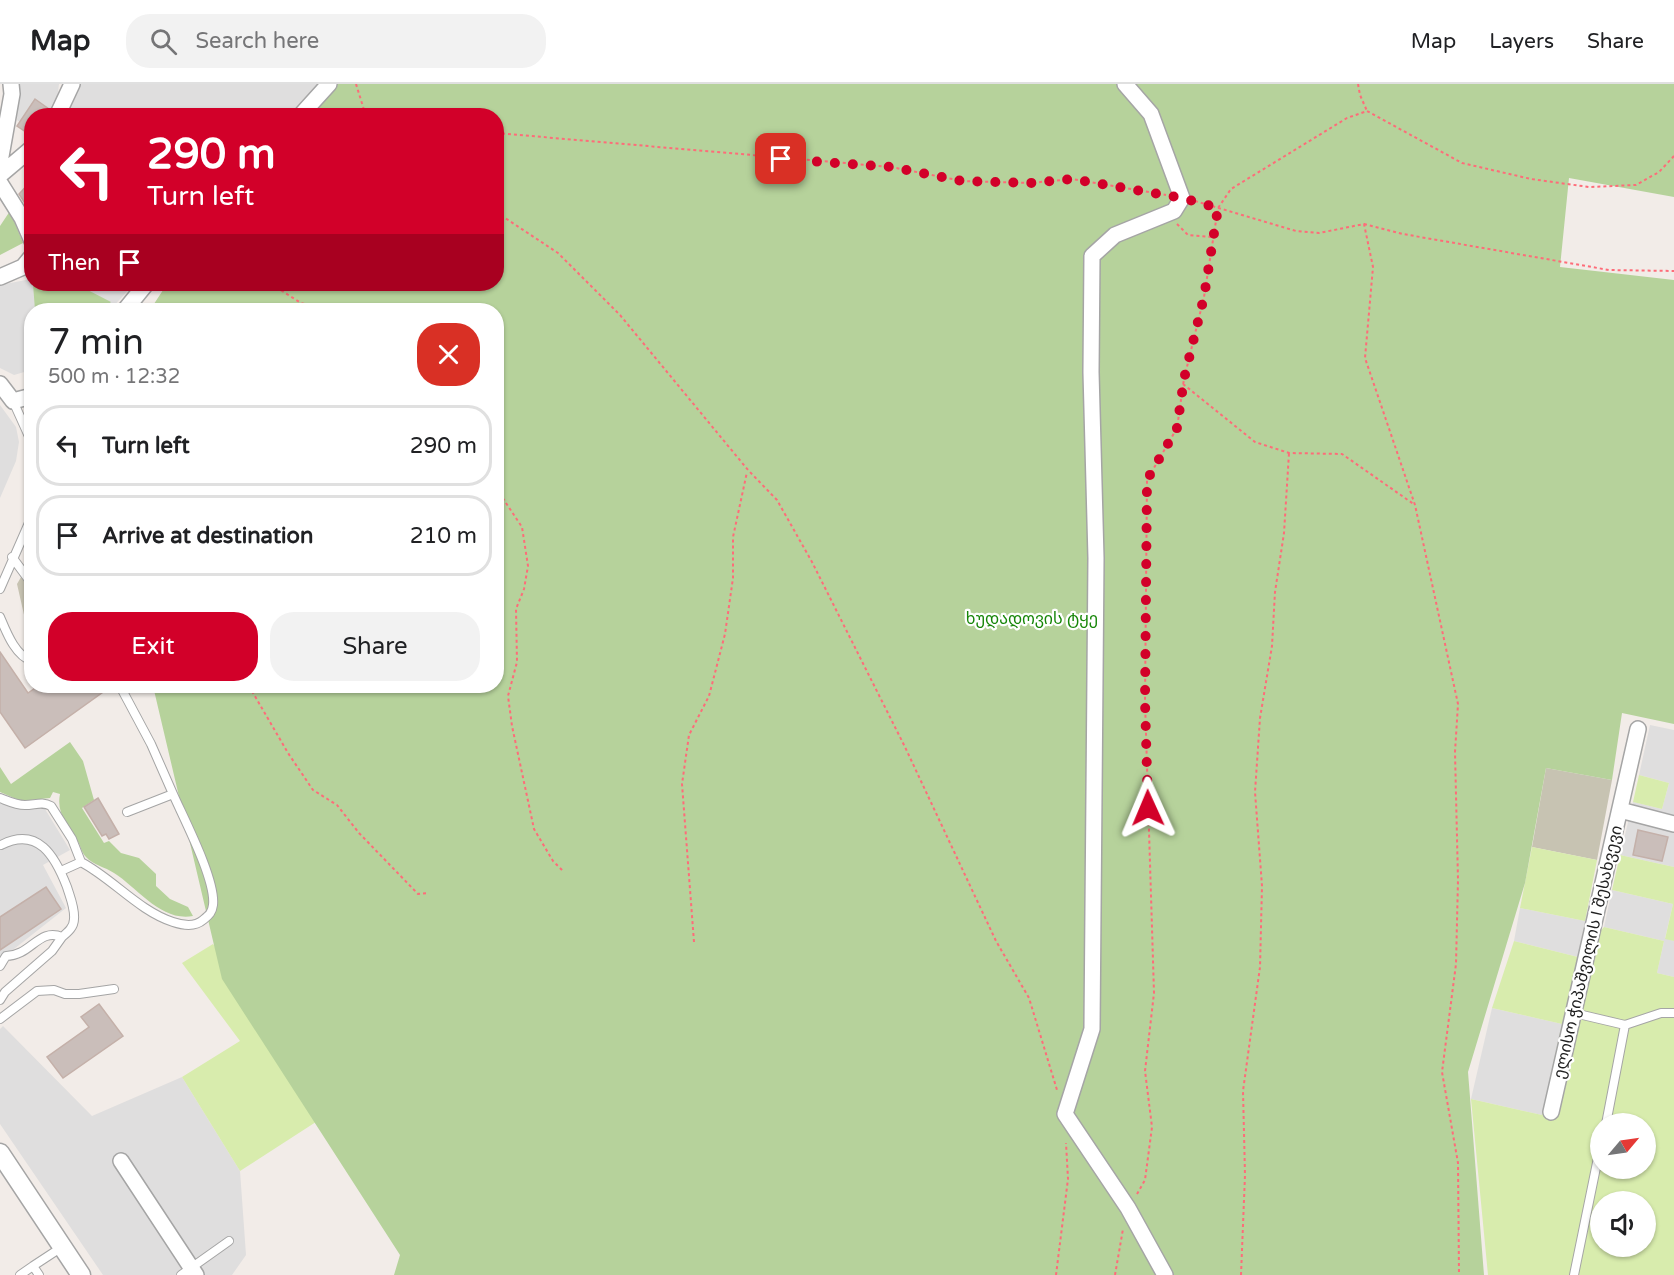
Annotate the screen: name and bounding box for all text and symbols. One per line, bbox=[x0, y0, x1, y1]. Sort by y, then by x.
search box bbox=[126, 14, 546, 68]
text: Map bbox=[30, 24, 90, 58]
icon: search bbox=[147, 25, 180, 58]
text: Search here bbox=[195, 28, 319, 54]
text: Map bbox=[1411, 29, 1456, 54]
text: Layers bbox=[1489, 29, 1554, 54]
text: Share bbox=[1587, 29, 1644, 54]
text: 290 m bbox=[147, 129, 276, 180]
icon: left bbox=[48, 132, 126, 210]
pin bbox=[755, 133, 806, 184]
icon: arrive bbox=[764, 142, 797, 175]
text: Turn left bbox=[147, 180, 254, 213]
icon: arrive bbox=[113, 246, 146, 279]
text: Then bbox=[48, 250, 101, 276]
text: 7 min bbox=[48, 321, 144, 364]
button: close bbox=[417, 323, 480, 386]
text: 500 m · 12:32 bbox=[48, 365, 180, 389]
icon: left bbox=[51, 429, 84, 462]
text: Turn left bbox=[102, 433, 190, 459]
text: 290 m bbox=[410, 433, 477, 459]
icon: arrive bbox=[51, 519, 84, 552]
text: Arrive at destination bbox=[102, 523, 313, 549]
text: 210 m bbox=[410, 523, 477, 549]
park label: ხუდადოვის ტყე bbox=[966, 609, 1098, 629]
button: Exit bbox=[48, 612, 258, 681]
button: Share bbox=[270, 612, 480, 681]
position arrow bbox=[1116, 776, 1180, 840]
street label: ელისო ჭიპაშვილის I შესახვევი bbox=[1549, 823, 1627, 1081]
north arrow bbox=[1590, 1113, 1656, 1179]
map controls bbox=[1590, 1113, 1656, 1257]
button: sound bbox=[1590, 1191, 1656, 1257]

